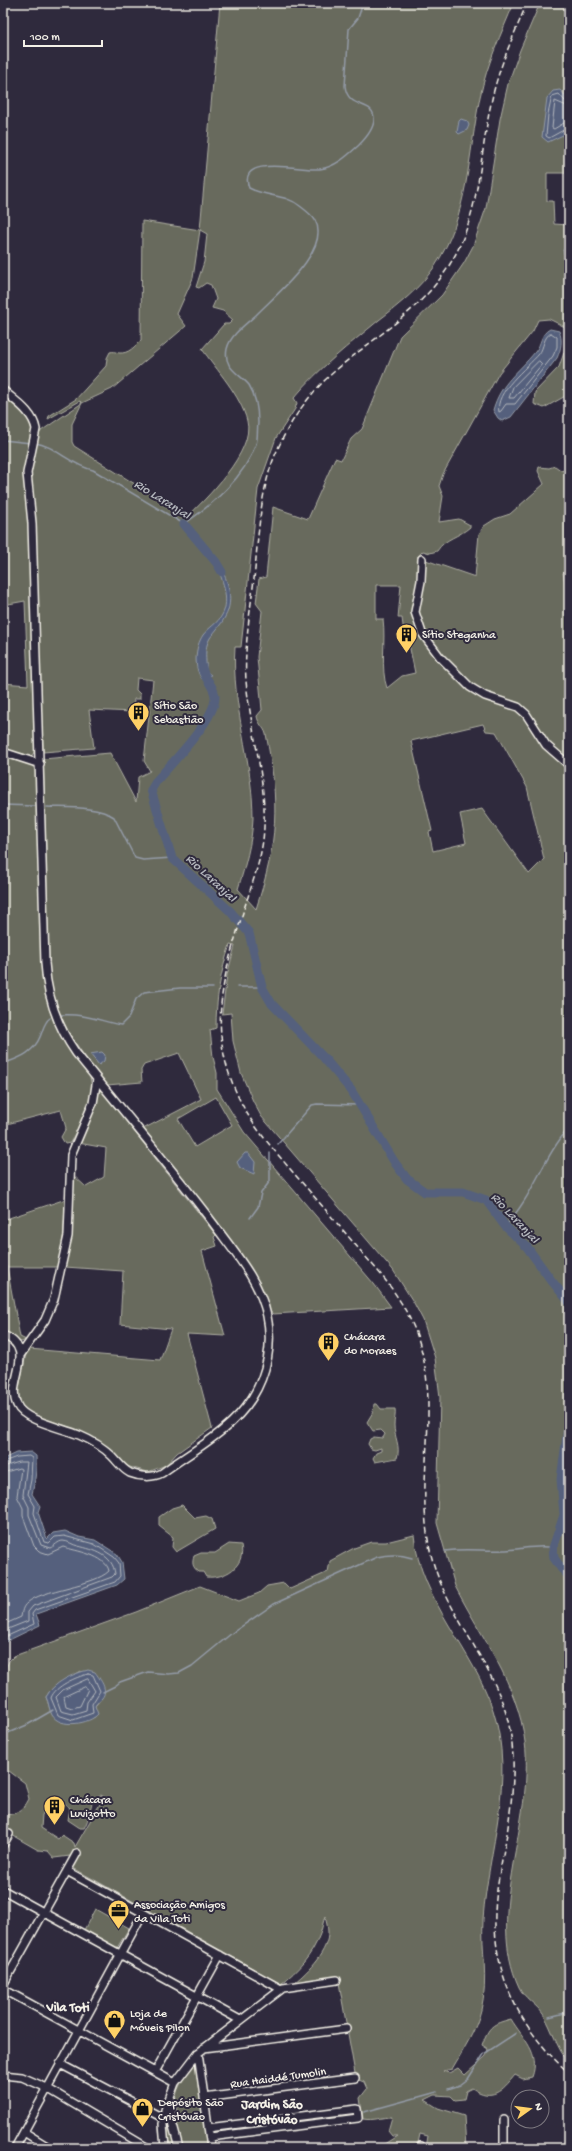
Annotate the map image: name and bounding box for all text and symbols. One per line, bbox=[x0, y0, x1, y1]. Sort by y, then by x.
scale bar bbox=[24, 22, 102, 48]
text: 100 m bbox=[29, 31, 60, 45]
water label: Rio Laranjal bbox=[131, 477, 193, 524]
building icon: Sítio Steganha bbox=[393, 621, 419, 654]
place label: Sítio Steganha bbox=[422, 629, 496, 643]
building icon: Sítio São Sebastião bbox=[125, 699, 151, 732]
place label: Sítio São Sebastião bbox=[154, 700, 204, 728]
water label: Rio Laranjal bbox=[182, 852, 239, 907]
water label: Rio Laranjal bbox=[487, 1190, 542, 1248]
building icon: Chácara do Moraes bbox=[316, 1330, 342, 1363]
place label: Chácara do Moraes bbox=[344, 1331, 397, 1359]
building icon: Chácara Luvizotto bbox=[42, 1793, 68, 1826]
place label: Chácara Luvizotto bbox=[70, 1794, 115, 1822]
office icon: Associação Amigos da Vila Toti bbox=[105, 1898, 131, 1931]
place label: Associação Amigos da Vila Toti bbox=[134, 1899, 226, 1927]
district label: Vila Toti bbox=[45, 2001, 90, 2016]
shop icon: Loja de Móveis Pilon bbox=[102, 2007, 128, 2040]
place label: Loja de Móveis Pilon bbox=[130, 2008, 190, 2036]
street label: Rua Haiddé Tumolin bbox=[229, 2065, 327, 2093]
north arrow bbox=[510, 2089, 550, 2129]
shop icon: Depósito São Cristóvão bbox=[129, 2096, 155, 2129]
place label: Depósito São Cristóvão bbox=[157, 2097, 224, 2125]
district label: Jardim São Cristóvão bbox=[240, 2098, 303, 2128]
text: N bbox=[531, 2102, 544, 2112]

